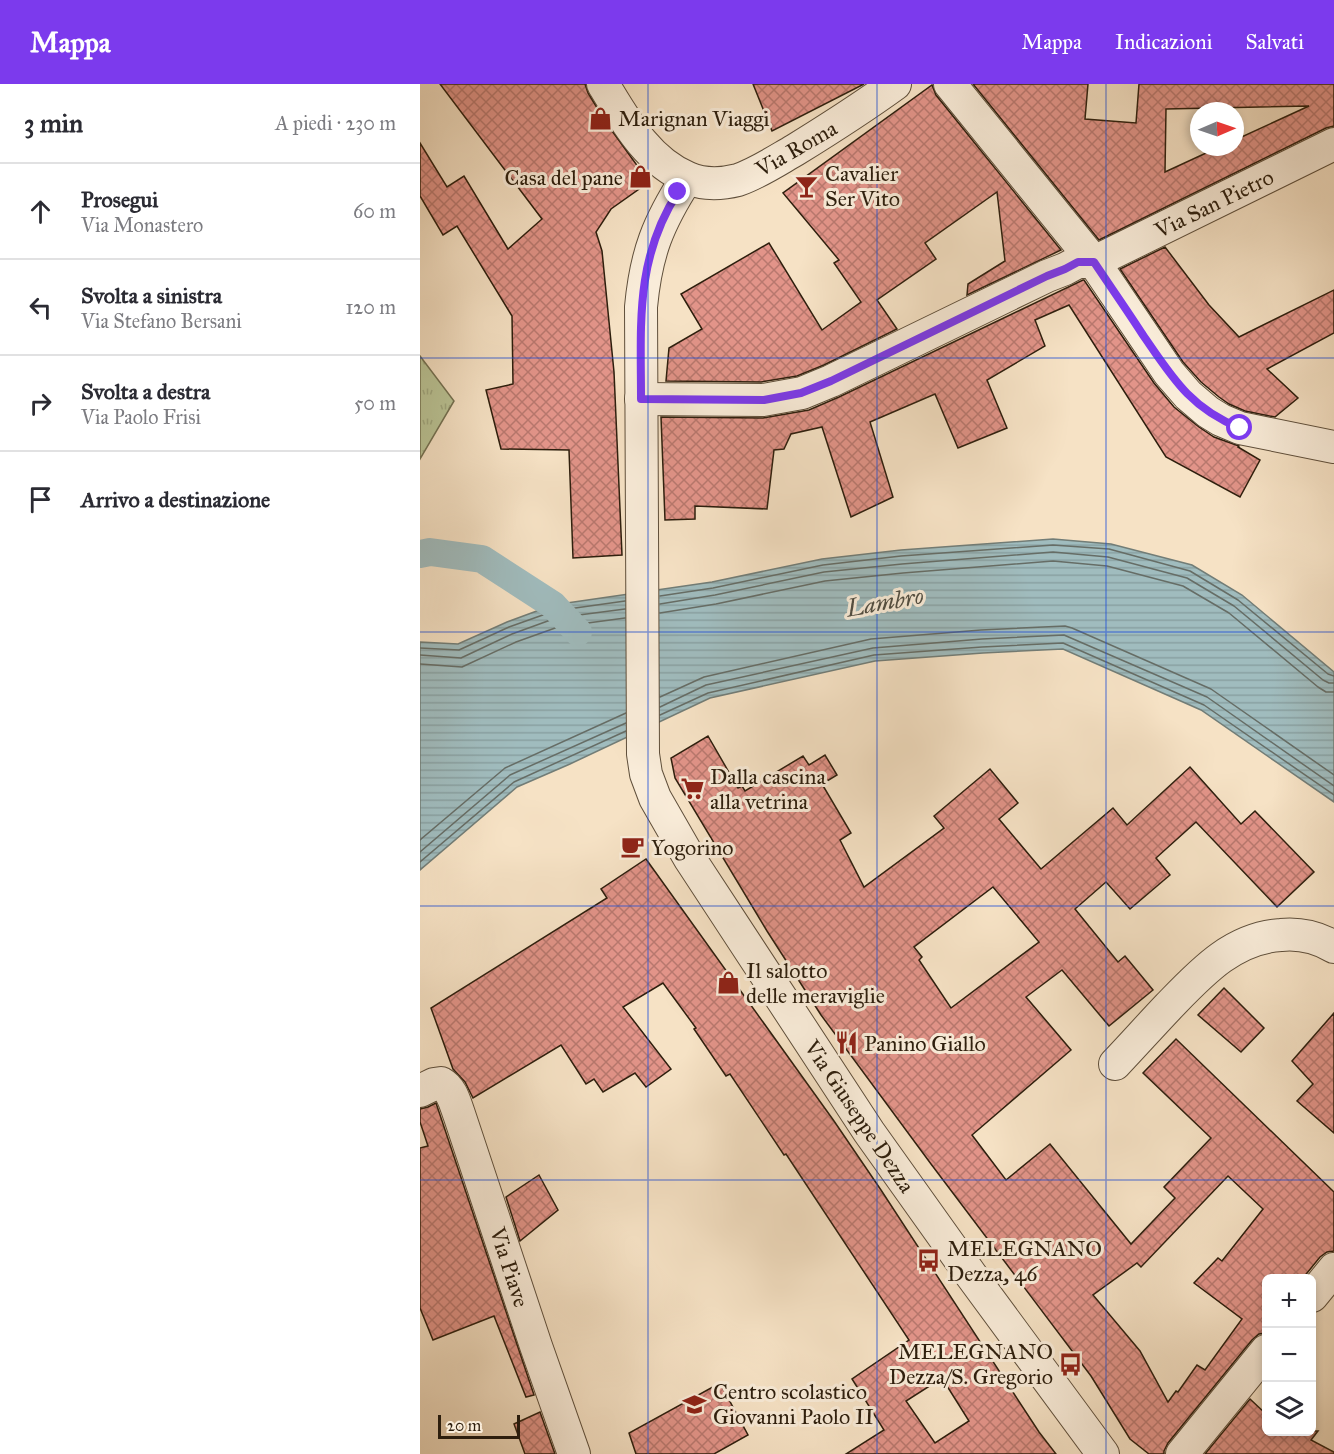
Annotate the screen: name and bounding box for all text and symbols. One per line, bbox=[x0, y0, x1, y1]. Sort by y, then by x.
text: Mappa bbox=[30, 25, 111, 60]
text: Mappa bbox=[1022, 29, 1082, 55]
text: Indicazioni bbox=[1115, 29, 1213, 55]
text: Salvati bbox=[1246, 29, 1304, 55]
north arrow bbox=[1190, 102, 1244, 156]
shop icon: Marignan Viaggi bbox=[587, 105, 613, 131]
place label: Marignan Viaggi bbox=[618, 105, 770, 132]
text: 3 min bbox=[24, 107, 83, 139]
text: A piedi · 230 m bbox=[275, 111, 396, 135]
street label: Via Roma bbox=[750, 114, 842, 183]
place label: Cavalier Ser Vito bbox=[825, 160, 900, 212]
street label: Via San Pietro bbox=[1150, 163, 1278, 244]
place label: Casa del pane bbox=[504, 164, 623, 191]
shop icon: Casa del pane bbox=[628, 164, 654, 190]
bar icon: Cavalier Ser Vito bbox=[794, 173, 820, 199]
route end bbox=[664, 178, 690, 204]
text: Prosegui bbox=[81, 186, 158, 213]
icon: ahead bbox=[24, 195, 57, 228]
text: 60 m bbox=[353, 199, 396, 223]
text: Via Monastero bbox=[81, 213, 203, 237]
text: Svolta a sinistra bbox=[81, 282, 222, 309]
icon: left bbox=[24, 291, 57, 324]
text: 120 m bbox=[345, 295, 396, 319]
text: Via Stefano Bersani bbox=[81, 309, 242, 333]
text: Svolta a destra bbox=[81, 378, 210, 405]
icon: right bbox=[24, 387, 57, 420]
text: 50 m bbox=[354, 391, 396, 415]
text: Via Paolo Frisi bbox=[81, 405, 201, 429]
route start bbox=[1226, 414, 1252, 440]
icon: arrive bbox=[24, 483, 57, 516]
text: Arrivo a destinazione bbox=[81, 486, 270, 513]
water label: Lambro bbox=[843, 580, 926, 624]
place label: Dalla cascina alla vetrina bbox=[710, 763, 826, 815]
supermarket icon: Dalla cascina alla vetrina bbox=[679, 776, 705, 802]
cafe icon: Yogorino bbox=[620, 834, 646, 860]
place label: Yogorino bbox=[651, 834, 734, 861]
place label: Il salotto delle meraviglie bbox=[746, 957, 885, 1009]
shop icon: Il salotto delle meraviglie bbox=[715, 970, 741, 996]
restaurant icon: Panino Giallo bbox=[833, 1030, 859, 1056]
place label: Panino Giallo bbox=[864, 1030, 986, 1057]
street label: Via Giuseppe Dezza bbox=[798, 1034, 921, 1198]
street label: Via Piave bbox=[484, 1223, 535, 1311]
place label: MELEGNANO Dezza, 46 bbox=[947, 1235, 1102, 1287]
bus stop icon: MELEGNANO Dezza, 46 bbox=[916, 1248, 942, 1274]
map controls bbox=[1262, 1274, 1316, 1436]
button: + bbox=[1262, 1274, 1316, 1328]
button: − bbox=[1262, 1328, 1316, 1382]
place label: MELEGNANO Dezza/S. Gregorio bbox=[889, 1338, 1053, 1390]
bus stop icon: MELEGNANO Dezza/S. Gregorio bbox=[1058, 1351, 1084, 1377]
place label: Centro scolastico Giovanni Paolo II bbox=[713, 1378, 874, 1430]
button: layers bbox=[1262, 1382, 1316, 1436]
school or university icon: Centro scolastico Giovanni Paolo II bbox=[682, 1391, 708, 1417]
scale bar bbox=[438, 1412, 520, 1440]
text: 20 m bbox=[447, 1416, 481, 1435]

